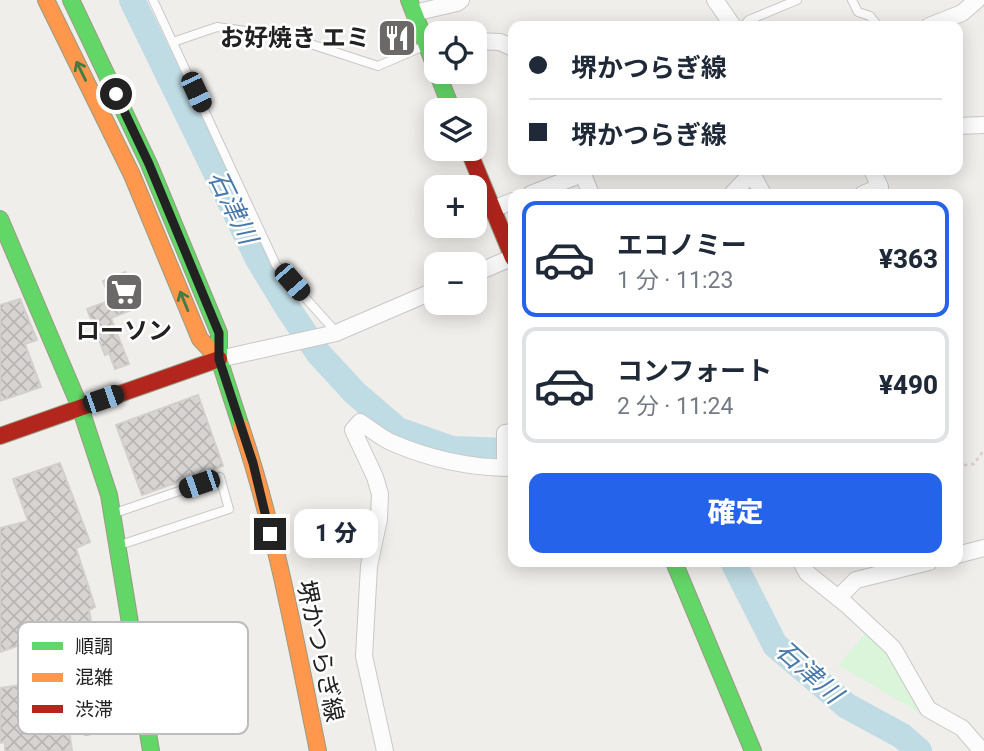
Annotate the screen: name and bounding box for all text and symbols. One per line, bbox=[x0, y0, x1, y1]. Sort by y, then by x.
restaurant icon: お好焼き エミ bbox=[376, 17, 418, 59]
map controls bbox=[424, 21, 487, 315]
button: locate bbox=[424, 21, 487, 84]
place label: お好焼き エミ bbox=[220, 24, 370, 52]
text: 堺かつらぎ線 bbox=[571, 53, 727, 83]
one-way arrow bbox=[74, 61, 87, 82]
car bbox=[178, 69, 215, 115]
route start bbox=[100, 78, 132, 110]
button: layers bbox=[424, 98, 487, 161]
text: 堺かつらぎ線 bbox=[571, 120, 727, 150]
water label: 石津川 bbox=[202, 165, 265, 251]
button: + bbox=[424, 175, 487, 238]
icon: car bbox=[533, 228, 596, 291]
text: エコノミー bbox=[617, 230, 747, 260]
text: ¥363 bbox=[879, 244, 938, 274]
button: − bbox=[424, 252, 487, 315]
car bbox=[271, 259, 314, 305]
text: 1 分 · 11:23 bbox=[617, 267, 733, 294]
supermarket icon: ローソン bbox=[103, 271, 145, 313]
one-way arrow bbox=[177, 291, 190, 313]
place label: ローソン bbox=[76, 317, 172, 345]
icon: car bbox=[533, 354, 596, 417]
text: コンフォート bbox=[617, 356, 772, 386]
text: ¥490 bbox=[879, 370, 938, 400]
car bbox=[80, 382, 127, 416]
text: 2 分 · 11:24 bbox=[617, 393, 733, 420]
car bbox=[176, 467, 223, 501]
button: 確定 bbox=[529, 473, 942, 553]
callout: 1 分 bbox=[294, 510, 378, 558]
route end bbox=[254, 518, 286, 550]
text: 1 分 bbox=[315, 520, 357, 547]
street label: 堺かつらぎ線 bbox=[291, 578, 349, 724]
legend bbox=[18, 622, 248, 734]
text: 順調 bbox=[75, 635, 113, 658]
water label: 石津川 bbox=[770, 635, 850, 711]
text: 混雑 bbox=[75, 666, 113, 689]
text: 渋滞 bbox=[75, 698, 113, 721]

